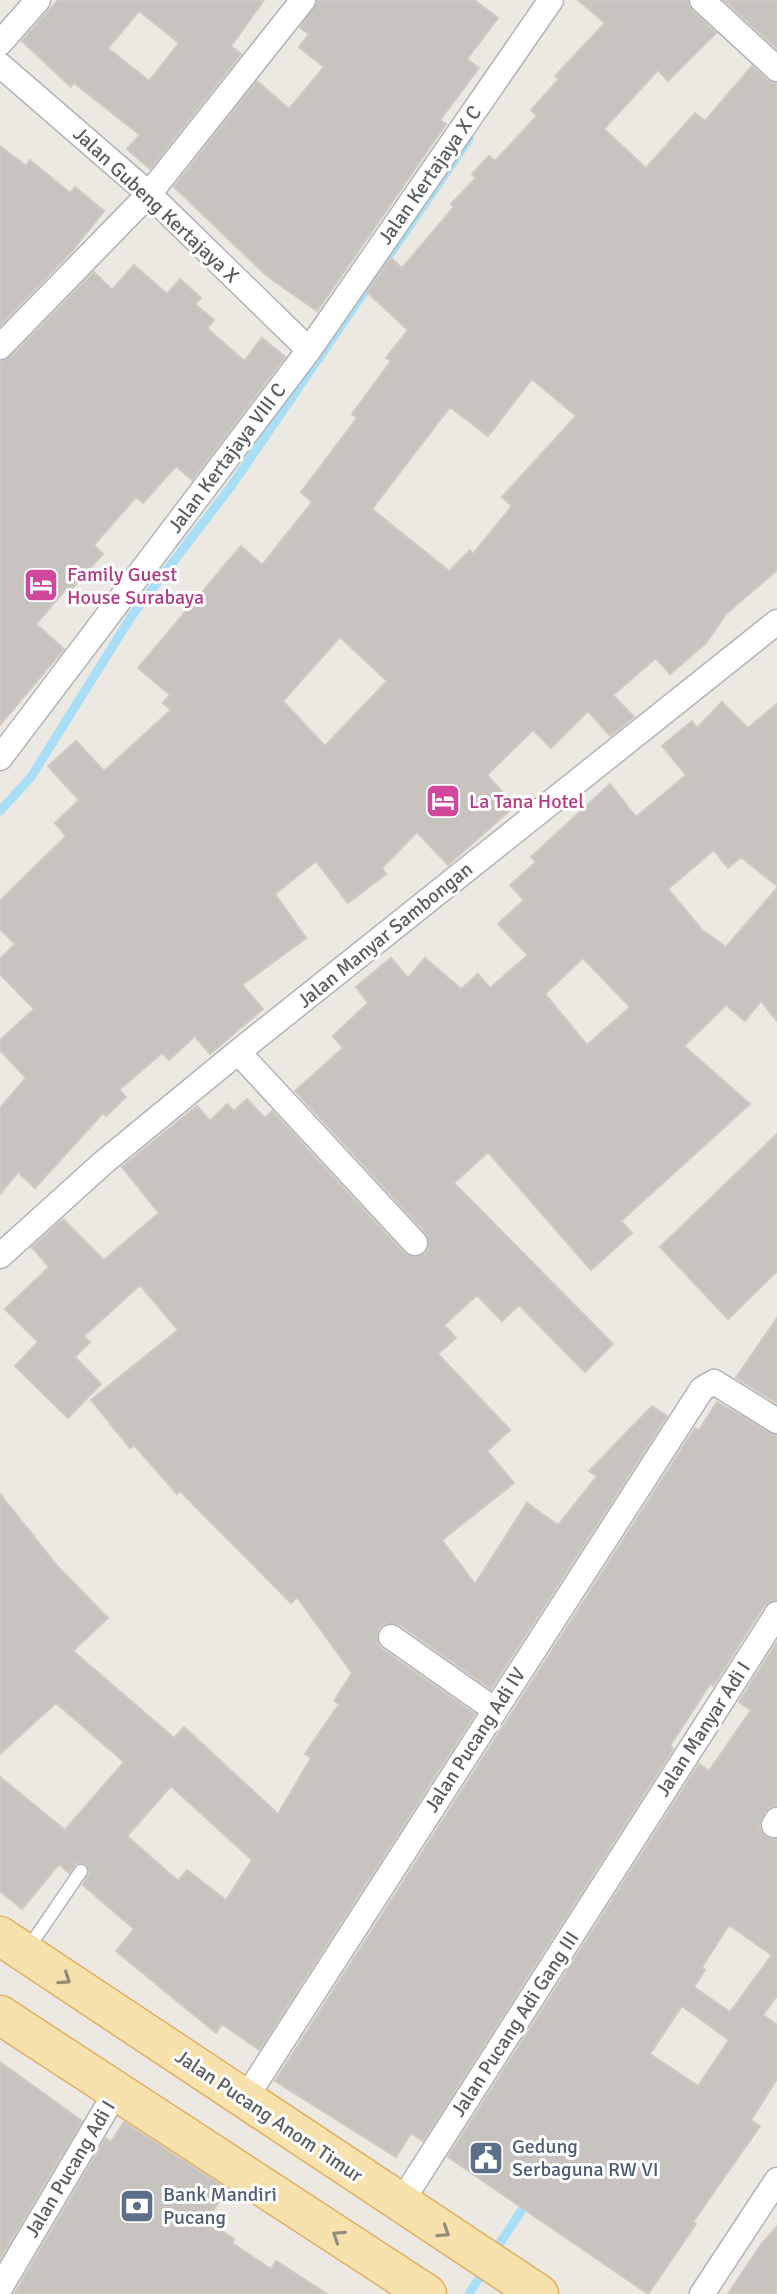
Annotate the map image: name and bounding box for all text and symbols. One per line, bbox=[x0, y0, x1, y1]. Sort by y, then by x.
street label: Jalan Kertajaya X C bbox=[373, 101, 487, 249]
street label: Jalan Gubeng Kertajaya X bbox=[68, 122, 244, 288]
street label: Jalan Kertajaya VIII C bbox=[163, 378, 291, 538]
place label: Family Guest House Surabaya bbox=[67, 562, 204, 610]
hotel icon: Family Guest House Surabaya bbox=[22, 566, 60, 604]
hotel icon: La Tana Hotel bbox=[424, 782, 462, 820]
place label: La Tana Hotel bbox=[469, 789, 584, 814]
street label: Jalan Manyar Sambongan bbox=[292, 857, 478, 1013]
street label: Jalan Manyar Adi I bbox=[650, 1657, 756, 1801]
street label: Jalan Pucang Adi IV bbox=[419, 1663, 531, 1817]
street label: Jalan Pucang Adi Gang III bbox=[446, 1926, 584, 2122]
one-way arrow bbox=[56, 1969, 71, 1984]
street label: Jalan Pucang Anom Timur bbox=[171, 2044, 368, 2188]
street label: Jalan Pucang Adi I bbox=[19, 2096, 121, 2242]
place label: Gedung Serbaguna RW VI bbox=[512, 2134, 659, 2182]
public building icon: Gedung Serbaguna RW VI bbox=[467, 2139, 505, 2177]
place label: Bank Mandiri Pucang bbox=[163, 2182, 277, 2230]
bank icon: Bank Mandiri Pucang bbox=[118, 2187, 156, 2225]
one-way arrow bbox=[435, 2223, 450, 2238]
one-way arrow bbox=[332, 2231, 347, 2246]

